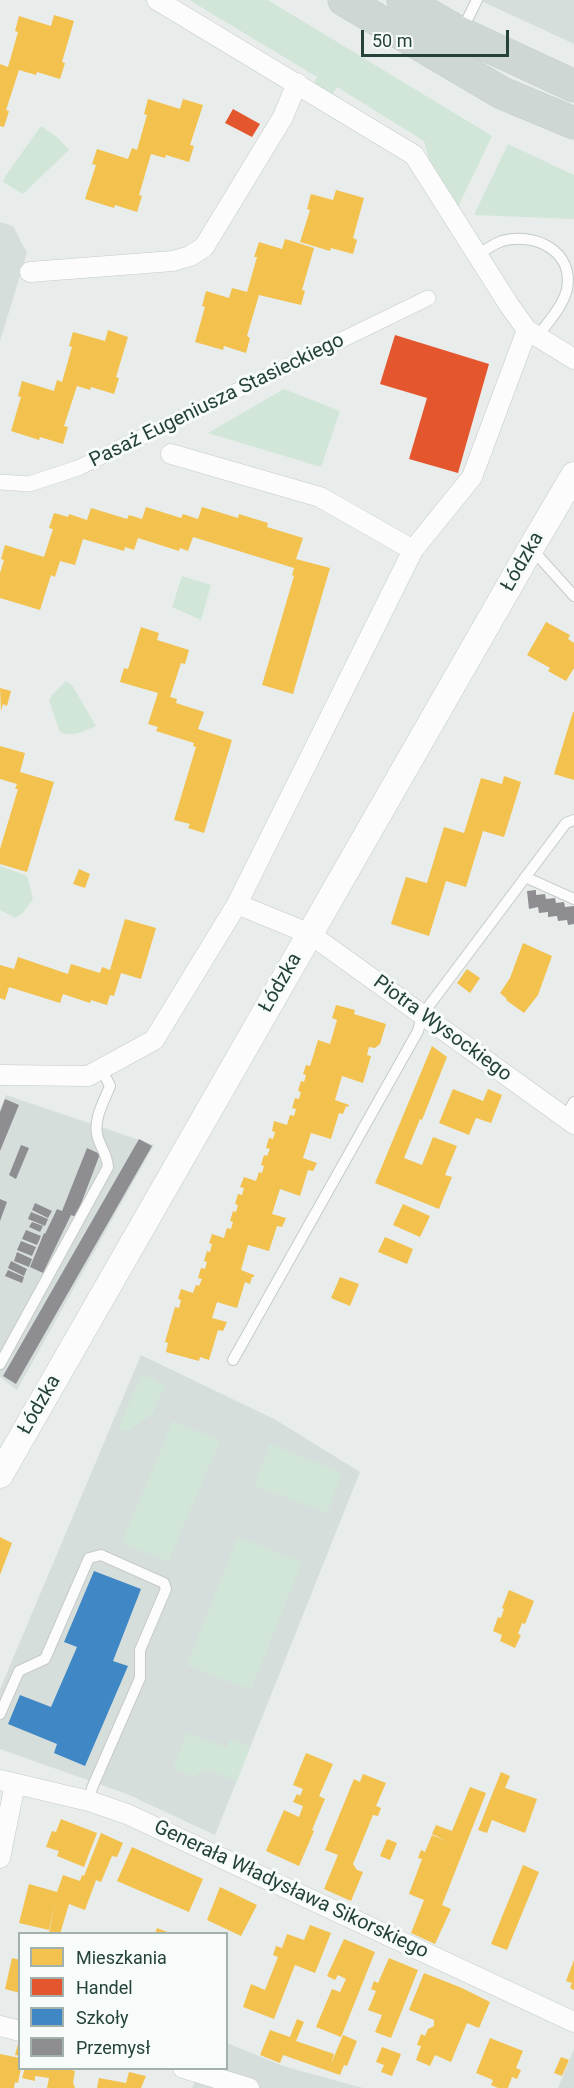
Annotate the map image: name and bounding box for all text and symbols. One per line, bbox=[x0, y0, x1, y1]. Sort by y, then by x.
scale bar bbox=[364, 18, 512, 56]
text: 50 m bbox=[372, 30, 412, 51]
street label: Pasaż Eugeniusza Stasieckiego bbox=[86, 329, 348, 473]
street label: Łódzka bbox=[497, 528, 549, 596]
street label: Łódzka bbox=[255, 949, 307, 1017]
street label: Piotra Wysockiego bbox=[368, 971, 516, 1087]
street label: Łódzka bbox=[14, 1371, 66, 1439]
street label: Generała Władysława Sikorskiego bbox=[150, 1816, 432, 1964]
legend bbox=[18, 1932, 228, 2070]
text: Mieszkania bbox=[76, 1947, 167, 1968]
text: Handel bbox=[76, 1977, 133, 1998]
text: Szkoły bbox=[76, 2007, 128, 2028]
text: Przemysł bbox=[76, 2037, 150, 2058]

